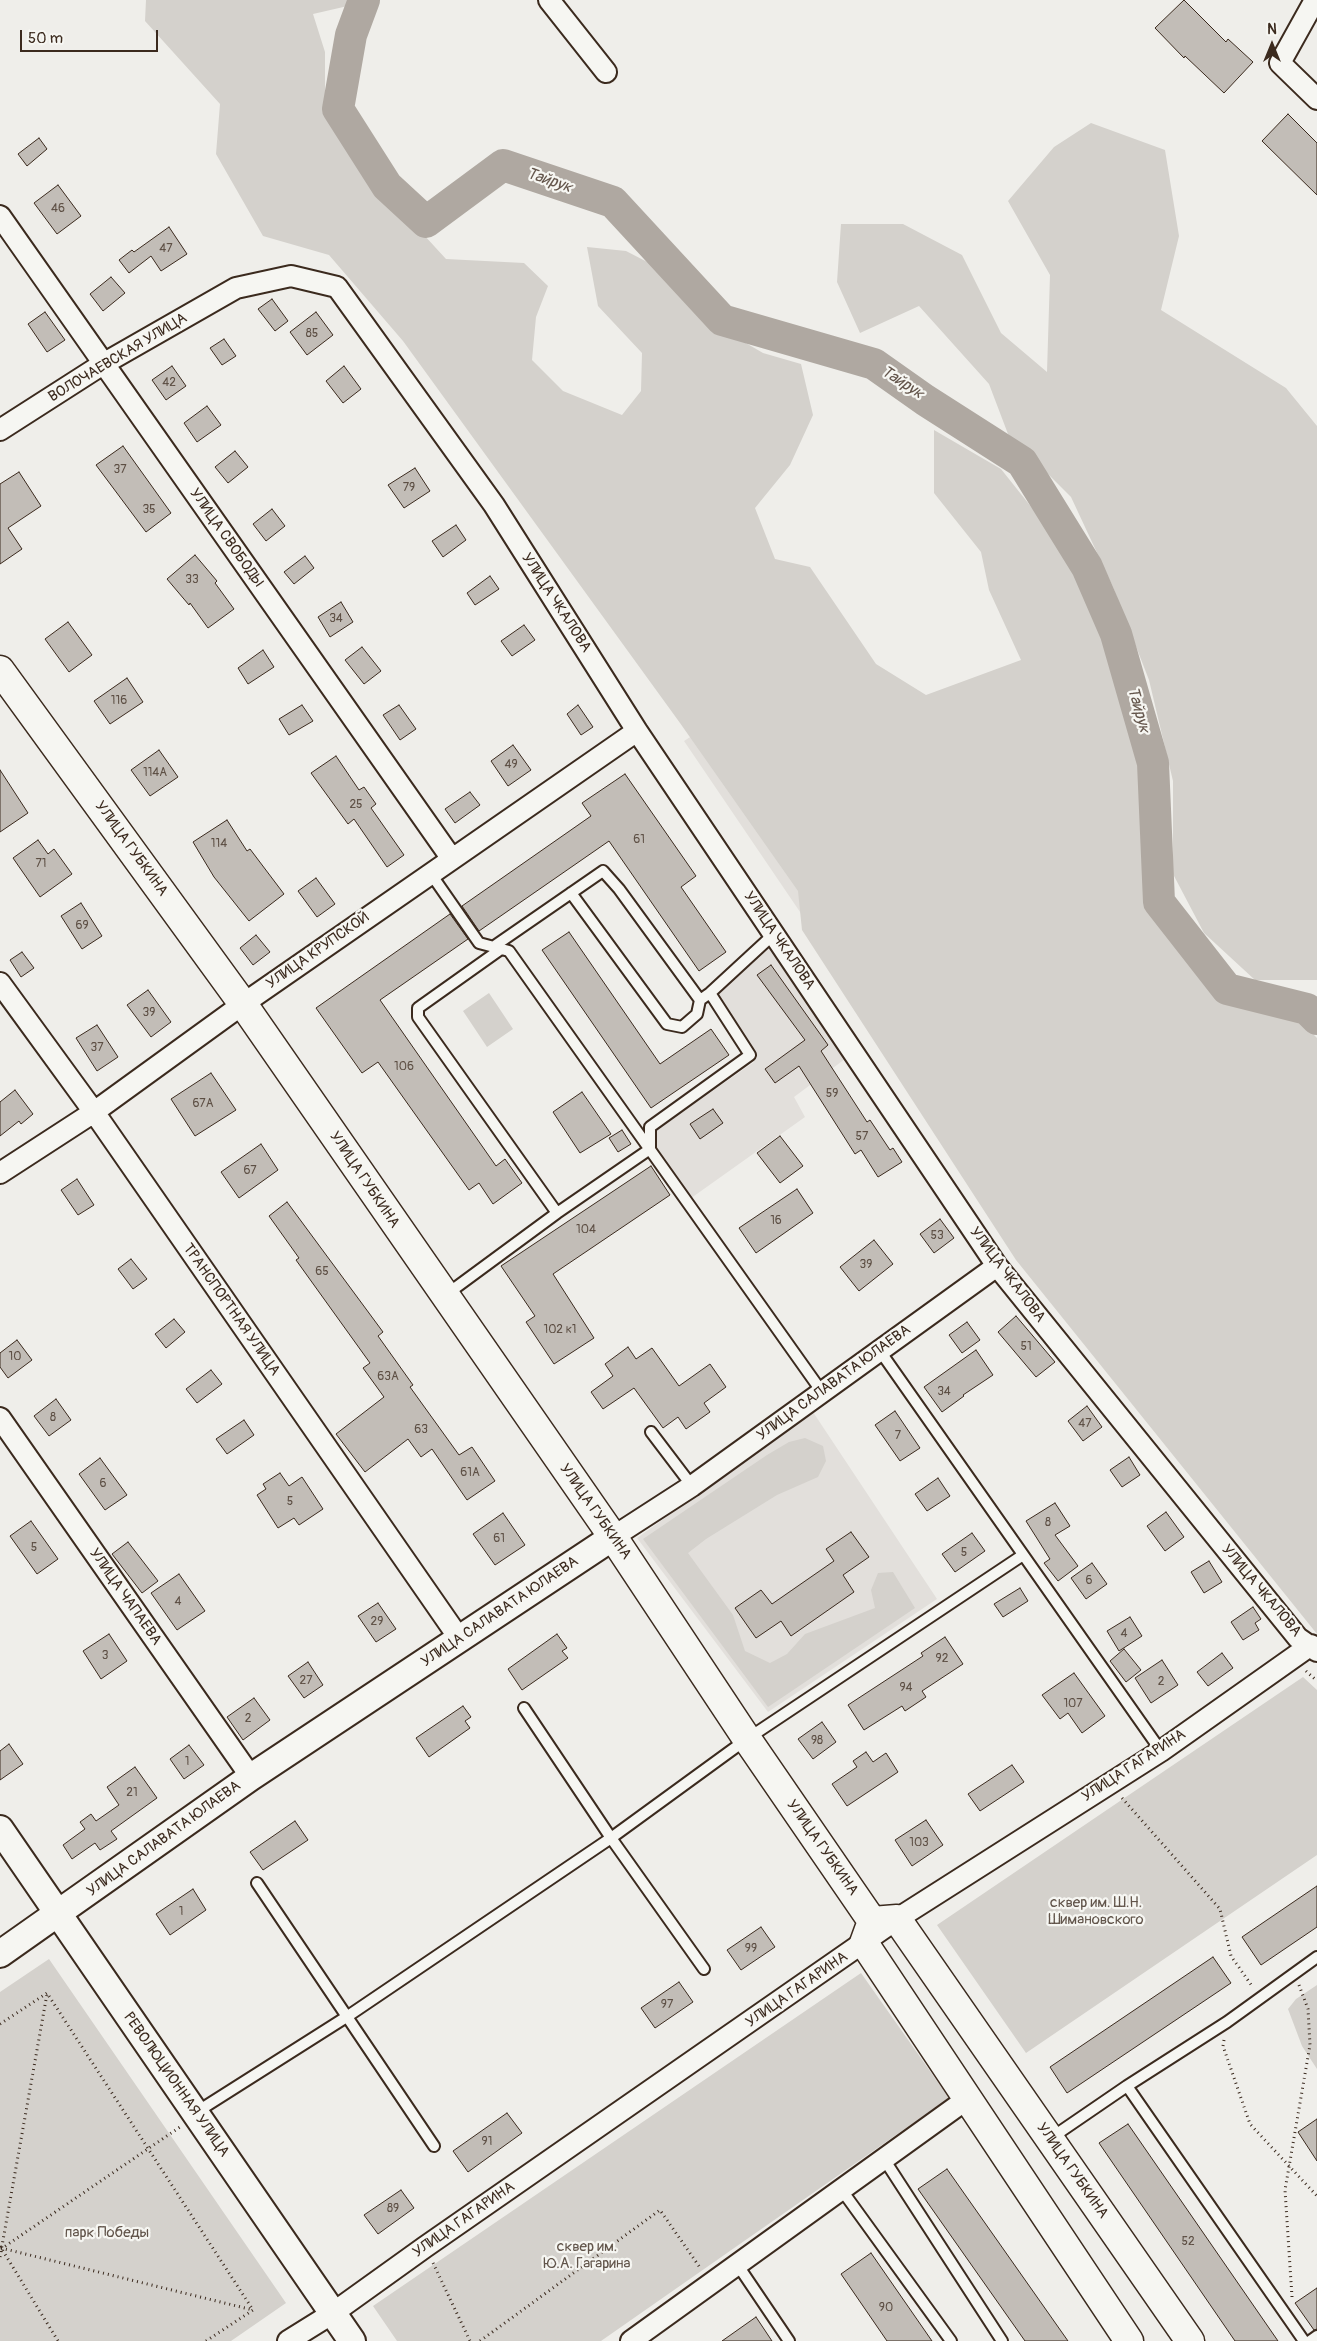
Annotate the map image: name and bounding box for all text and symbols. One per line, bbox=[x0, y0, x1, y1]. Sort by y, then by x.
scale bar bbox=[22, 20, 160, 52]
north arrow bbox=[1247, 20, 1297, 70]
text: N bbox=[1267, 21, 1277, 38]
text: 50 m bbox=[28, 29, 63, 48]
water label: Тайрук bbox=[524, 164, 574, 198]
house number: 46 bbox=[51, 202, 65, 216]
house number: 47 bbox=[159, 242, 173, 256]
street label: ВОЛОЧАЕВСКАЯ УЛИЦА bbox=[45, 309, 191, 407]
house number: 85 bbox=[306, 327, 318, 341]
water label: Тайрук bbox=[877, 362, 927, 404]
house number: 42 bbox=[162, 376, 176, 390]
house number: 37 bbox=[113, 463, 127, 477]
house number: 79 bbox=[403, 481, 415, 495]
street label: УЛИЦА СВОБОДЫ bbox=[185, 485, 267, 591]
house number: 35 bbox=[142, 503, 156, 517]
street label: УЛИЦА ЧКАЛОВА bbox=[517, 550, 595, 656]
house number: 33 bbox=[185, 573, 199, 587]
house number: 34 bbox=[329, 612, 343, 626]
water label: Тайрук bbox=[1122, 685, 1154, 735]
house number: 116 bbox=[111, 694, 127, 708]
house number: 49 bbox=[504, 758, 518, 772]
house number: 114А bbox=[143, 766, 167, 780]
street label: УЛИЦА ГУБКИНА bbox=[91, 798, 171, 900]
house number: 25 bbox=[349, 798, 363, 812]
house number: 61 bbox=[633, 833, 645, 847]
house number: 114 bbox=[211, 837, 227, 851]
house number: 71 bbox=[35, 857, 47, 871]
street label: УЛИЦА ЧКАЛОВА bbox=[739, 888, 819, 994]
street label: УЛИЦА КРУПСКОЙ bbox=[263, 909, 373, 993]
house number: 69 bbox=[75, 919, 89, 933]
house number: 39 bbox=[143, 1006, 155, 1020]
house number: 37 bbox=[90, 1041, 104, 1055]
house number: 106 bbox=[394, 1060, 414, 1074]
house number: 59 bbox=[826, 1087, 838, 1101]
house number: 67А bbox=[193, 1097, 213, 1111]
street label: УЛИЦА ГУБКИНА bbox=[325, 1128, 403, 1232]
house number: 57 bbox=[856, 1130, 868, 1144]
house number: 67 bbox=[243, 1164, 257, 1178]
house number: 16 bbox=[770, 1214, 782, 1228]
house number: 104 bbox=[576, 1223, 596, 1237]
street label: УЛИЦА ЧКАЛОВА bbox=[965, 1224, 1049, 1326]
house number: 53 bbox=[930, 1229, 944, 1243]
street label: ТРАНСПОРТНАЯ УЛИЦА bbox=[179, 1240, 283, 1380]
house number: 39 bbox=[860, 1258, 872, 1272]
house number: 65 bbox=[315, 1265, 329, 1279]
street label: УЛИЦА САЛАВАТА ЮЛАЕВА bbox=[754, 1321, 914, 1445]
house number: 102 к1 bbox=[543, 1323, 577, 1337]
house number: 51 bbox=[1020, 1340, 1032, 1354]
house number: 10 bbox=[9, 1350, 21, 1364]
house number: 63А bbox=[377, 1370, 399, 1384]
house number: 34 bbox=[937, 1385, 951, 1399]
house number: 8 bbox=[50, 1411, 56, 1425]
house number: 47 bbox=[1078, 1417, 1092, 1431]
house number: 63 bbox=[414, 1423, 428, 1437]
house number: 7 bbox=[895, 1429, 901, 1443]
street label: УЛИЦА ГУБКИНА bbox=[555, 1461, 635, 1563]
house number: 61А bbox=[460, 1466, 480, 1480]
house number: 6 bbox=[100, 1477, 106, 1491]
house number: 5 bbox=[287, 1495, 293, 1509]
house number: 8 bbox=[1045, 1516, 1051, 1530]
house number: 61 bbox=[493, 1532, 505, 1546]
house number: 5 bbox=[31, 1541, 37, 1555]
street label: УЛИЦА ЧКАЛОВА bbox=[1217, 1541, 1305, 1641]
street label: УЛИЦА ЧАПАЕВА bbox=[85, 1545, 165, 1649]
house number: 5 bbox=[961, 1546, 967, 1560]
street label: УЛИЦА САЛАВАТА ЮЛАЕВА bbox=[418, 1553, 582, 1671]
house number: 6 bbox=[1086, 1574, 1092, 1588]
house number: 4 bbox=[175, 1595, 181, 1609]
house number: 29 bbox=[371, 1615, 383, 1629]
house number: 4 bbox=[1121, 1627, 1127, 1641]
house number: 3 bbox=[102, 1649, 108, 1663]
house number: 92 bbox=[936, 1652, 948, 1666]
house number: 27 bbox=[299, 1674, 313, 1688]
house number: 2 bbox=[1158, 1675, 1164, 1689]
house number: 94 bbox=[899, 1681, 913, 1695]
house number: 107 bbox=[1063, 1697, 1083, 1711]
house number: 2 bbox=[245, 1712, 251, 1726]
street label: УЛИЦА ГАГАРИНА bbox=[1079, 1726, 1189, 1806]
house number: 98 bbox=[811, 1734, 823, 1748]
house number: 1 bbox=[185, 1755, 189, 1769]
street label: УЛИЦА САЛАВАТА ЮЛАЕВА bbox=[84, 1777, 244, 1901]
house number: 21 bbox=[126, 1786, 138, 1800]
street label: УЛИЦА ГУБКИНА bbox=[782, 1797, 862, 1899]
house number: 103 bbox=[909, 1836, 929, 1850]
park label: сквер им. Ш.Н. Шимановского bbox=[1048, 1894, 1144, 1929]
house number: 1 bbox=[179, 1905, 183, 1919]
house number: 99 bbox=[745, 1942, 757, 1956]
street label: УЛИЦА ГАГАРИНА bbox=[743, 1948, 851, 2032]
house number: 97 bbox=[661, 1998, 673, 2012]
street label: РЕВОЛЮЦИОННАЯ УЛИЦА bbox=[119, 2009, 233, 2161]
street label: УЛИЦА ГУБКИНА bbox=[1032, 2120, 1112, 2222]
house number: 91 bbox=[482, 2135, 492, 2149]
street label: УЛИЦА ГАГАРИНА bbox=[410, 2178, 518, 2262]
house number: 89 bbox=[387, 2202, 399, 2216]
park label: парк Победы bbox=[65, 2224, 149, 2242]
house number: 52 bbox=[1181, 2235, 1195, 2249]
park label: сквер им. Ю.А. Гагарина bbox=[544, 2238, 630, 2273]
house number: 90 bbox=[879, 2301, 893, 2315]

